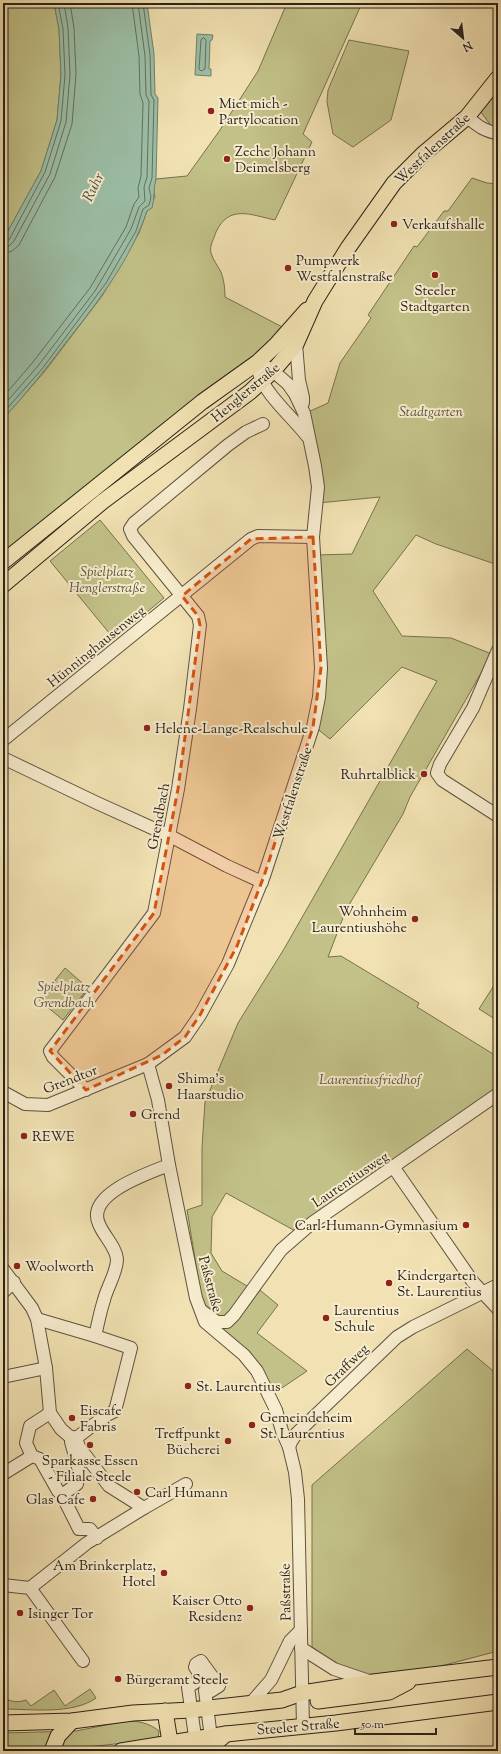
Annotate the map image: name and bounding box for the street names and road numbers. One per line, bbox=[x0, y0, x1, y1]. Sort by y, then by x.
street label: Westfalenstraße bbox=[391, 109, 476, 190]
street label: Henglerstraße bbox=[208, 359, 285, 428]
street label: Hünninghausenweg bbox=[44, 602, 150, 693]
street label: Westfalenstraße bbox=[269, 745, 318, 843]
street label: Grendbach bbox=[144, 781, 176, 852]
street label: Grendtor bbox=[41, 1061, 102, 1100]
street label: Laurentiusweg bbox=[309, 1148, 393, 1214]
street label: Paßstraße bbox=[192, 1254, 226, 1315]
street label: Graffweg bbox=[321, 1340, 374, 1393]
street label: Paßstraße bbox=[277, 1563, 297, 1621]
street label: Steeler Straße bbox=[256, 1714, 341, 1742]

